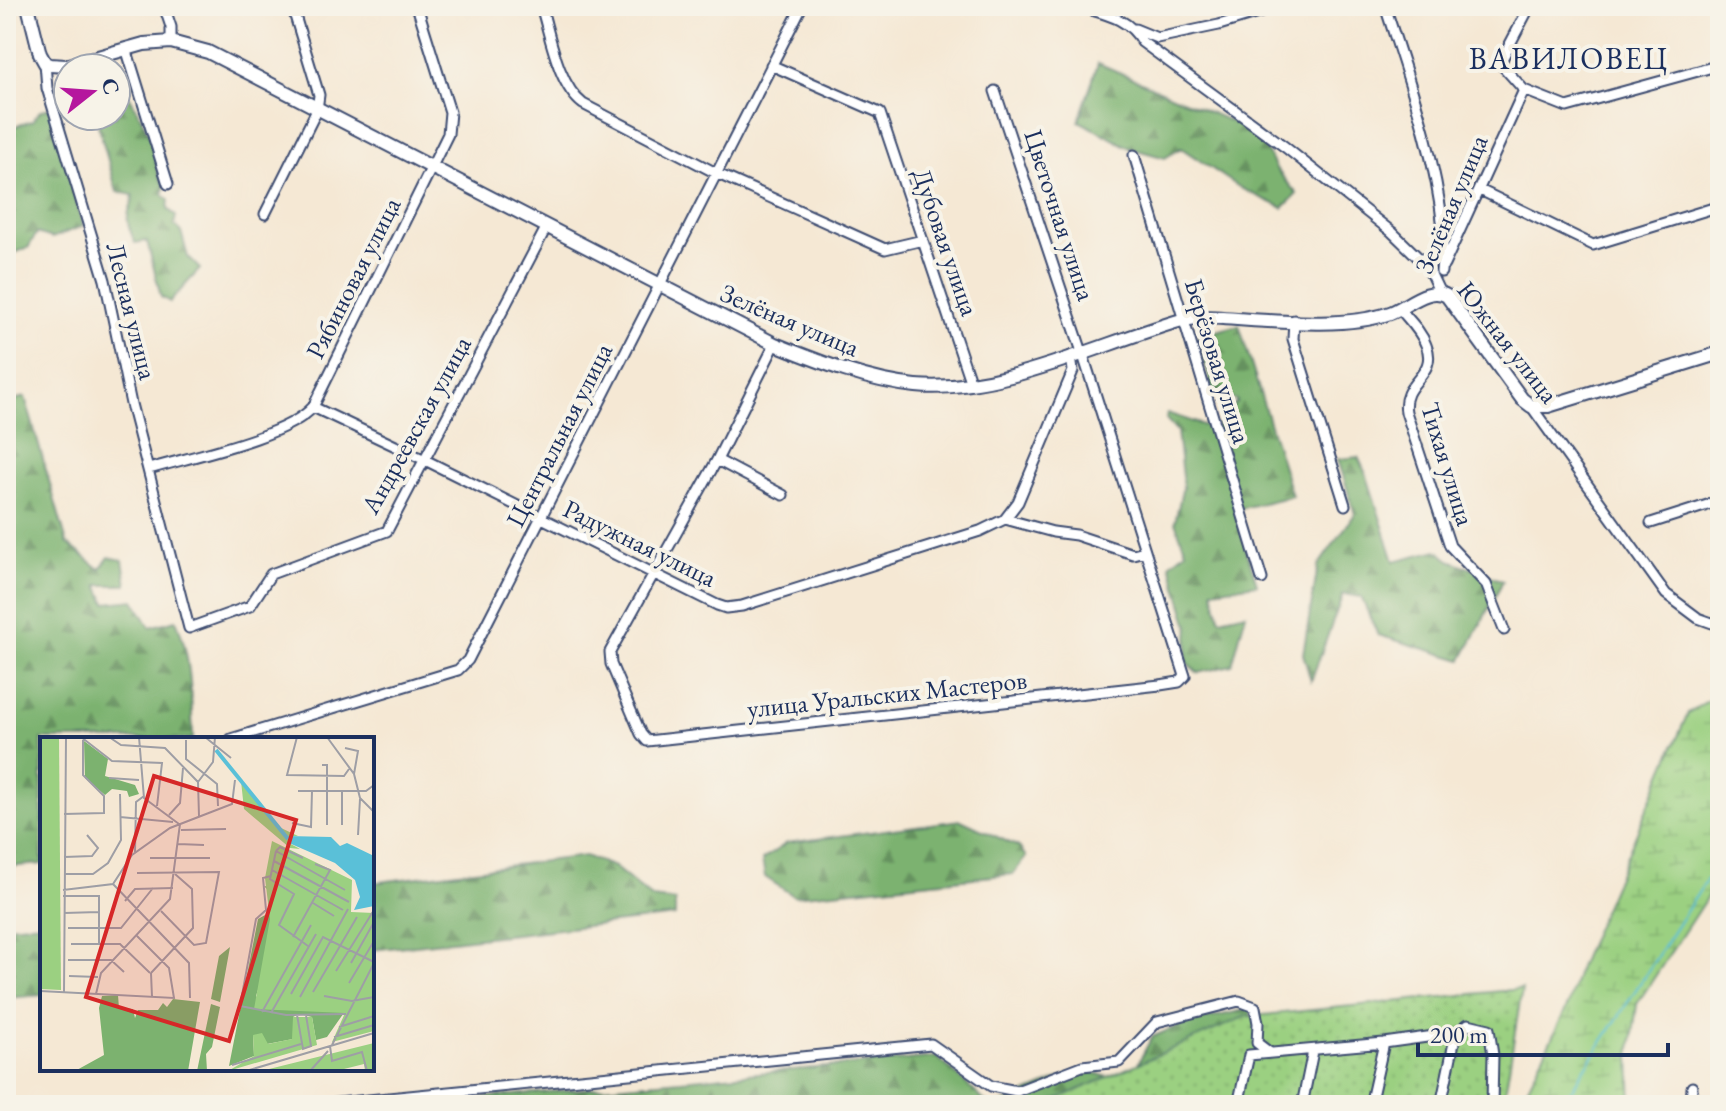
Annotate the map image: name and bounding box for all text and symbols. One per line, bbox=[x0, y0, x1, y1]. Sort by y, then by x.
district label: ВАВИЛОВЕЦ bbox=[1469, 39, 1669, 78]
north arrow bbox=[52, 52, 132, 132]
text: С bbox=[94, 75, 127, 98]
street label: Цветочная улица bbox=[1016, 125, 1104, 305]
street label: Зелёная улица bbox=[1407, 129, 1496, 279]
street label: Дубовая улица bbox=[905, 164, 987, 321]
street label: Рябиновая улица bbox=[298, 191, 409, 364]
street label: Лесная улица bbox=[99, 239, 166, 384]
street label: Берёзовая улица bbox=[1177, 274, 1259, 448]
street label: Южная улица bbox=[1450, 274, 1567, 411]
street label: Зелёная улица bbox=[715, 276, 865, 365]
street label: Андреевская улица bbox=[353, 330, 479, 521]
street label: Центральная улица bbox=[498, 337, 620, 533]
street label: Тихая улица bbox=[1413, 398, 1483, 530]
street label: Радужная улица bbox=[558, 491, 723, 595]
street label: улица Уральских Мастеров bbox=[745, 662, 1029, 726]
inset map bbox=[40, 737, 374, 1071]
scale bar bbox=[1418, 1007, 1668, 1057]
text: 200 m bbox=[1430, 1019, 1488, 1050]

